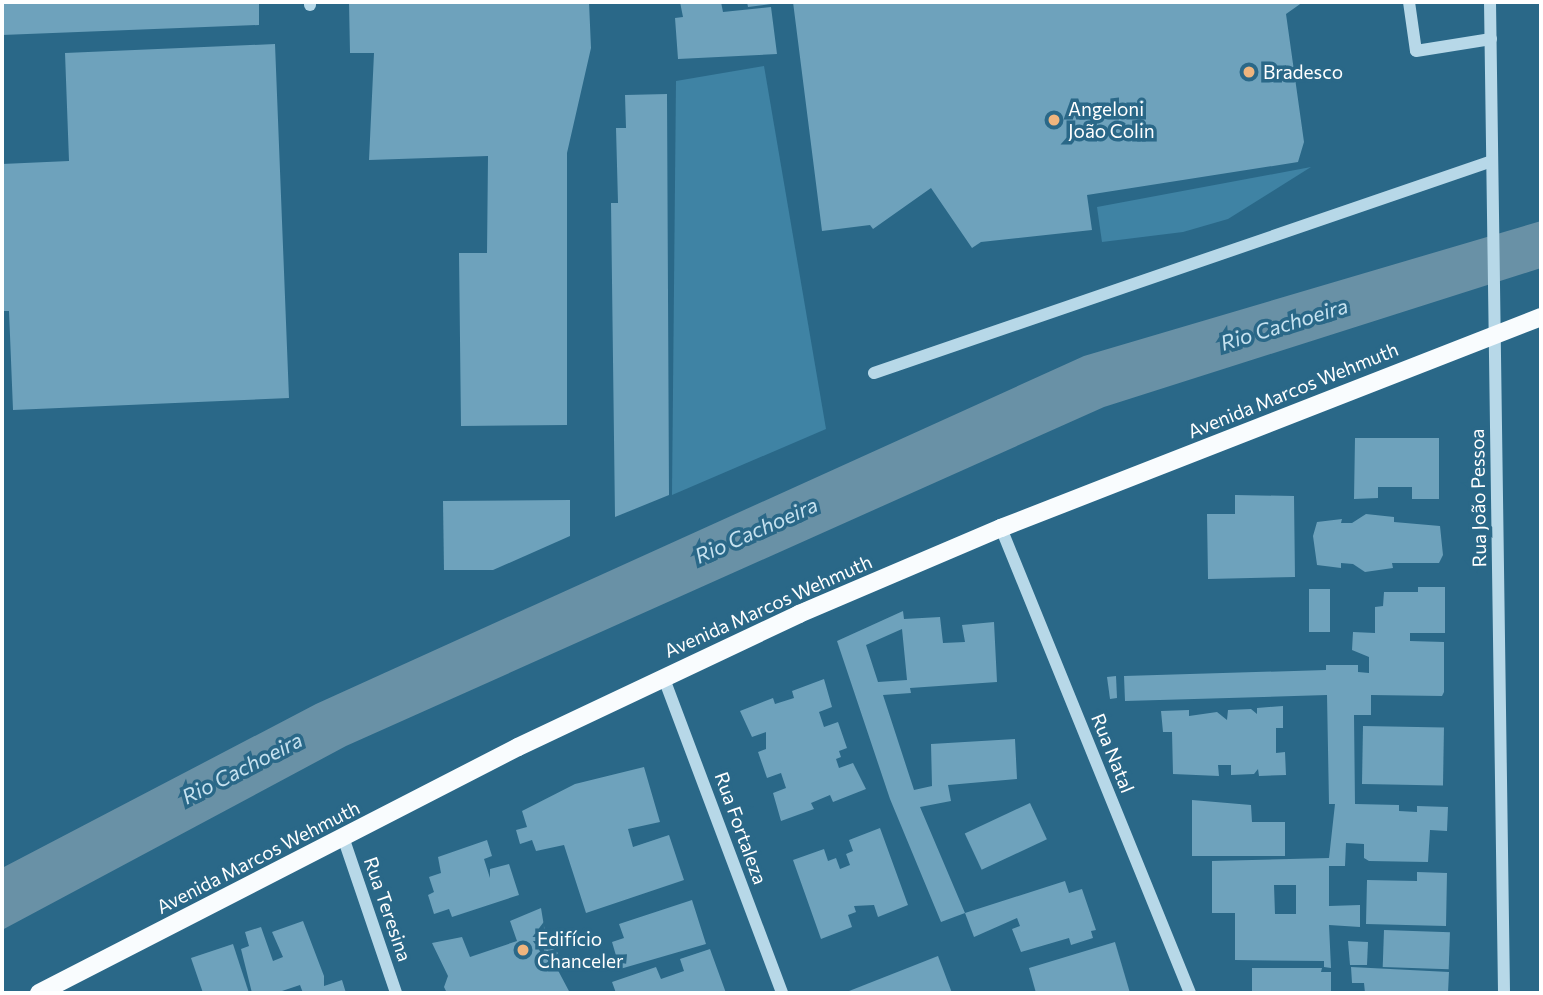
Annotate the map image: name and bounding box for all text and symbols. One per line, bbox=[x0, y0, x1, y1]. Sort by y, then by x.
place label: Bradesco bbox=[1263, 61, 1343, 83]
marker: Bradesco bbox=[1241, 64, 1257, 80]
place label: Angeloni João Colin bbox=[1068, 98, 1155, 142]
marker: Angeloni João Colin bbox=[1046, 112, 1062, 128]
water label: Rio Cachoeira bbox=[1217, 293, 1351, 355]
street label: Avenida Marcos Wehmuth bbox=[1184, 337, 1402, 443]
street label: Rua João Pessoa bbox=[1465, 428, 1491, 568]
water label: Rio Cachoeira bbox=[691, 492, 821, 568]
street label: Avenida Marcos Wehmuth bbox=[661, 550, 875, 662]
street label: Rua Natal bbox=[1087, 710, 1139, 796]
water label: Rio Cachoeira bbox=[177, 727, 307, 809]
street label: Rua Fortaleza bbox=[710, 769, 772, 887]
street label: Avenida Marcos Wehmuth bbox=[153, 796, 363, 918]
street label: Rua Teresina bbox=[359, 854, 417, 964]
place label: Edifício Chanceler bbox=[537, 928, 624, 972]
marker: Edifício Chanceler bbox=[515, 942, 531, 958]

